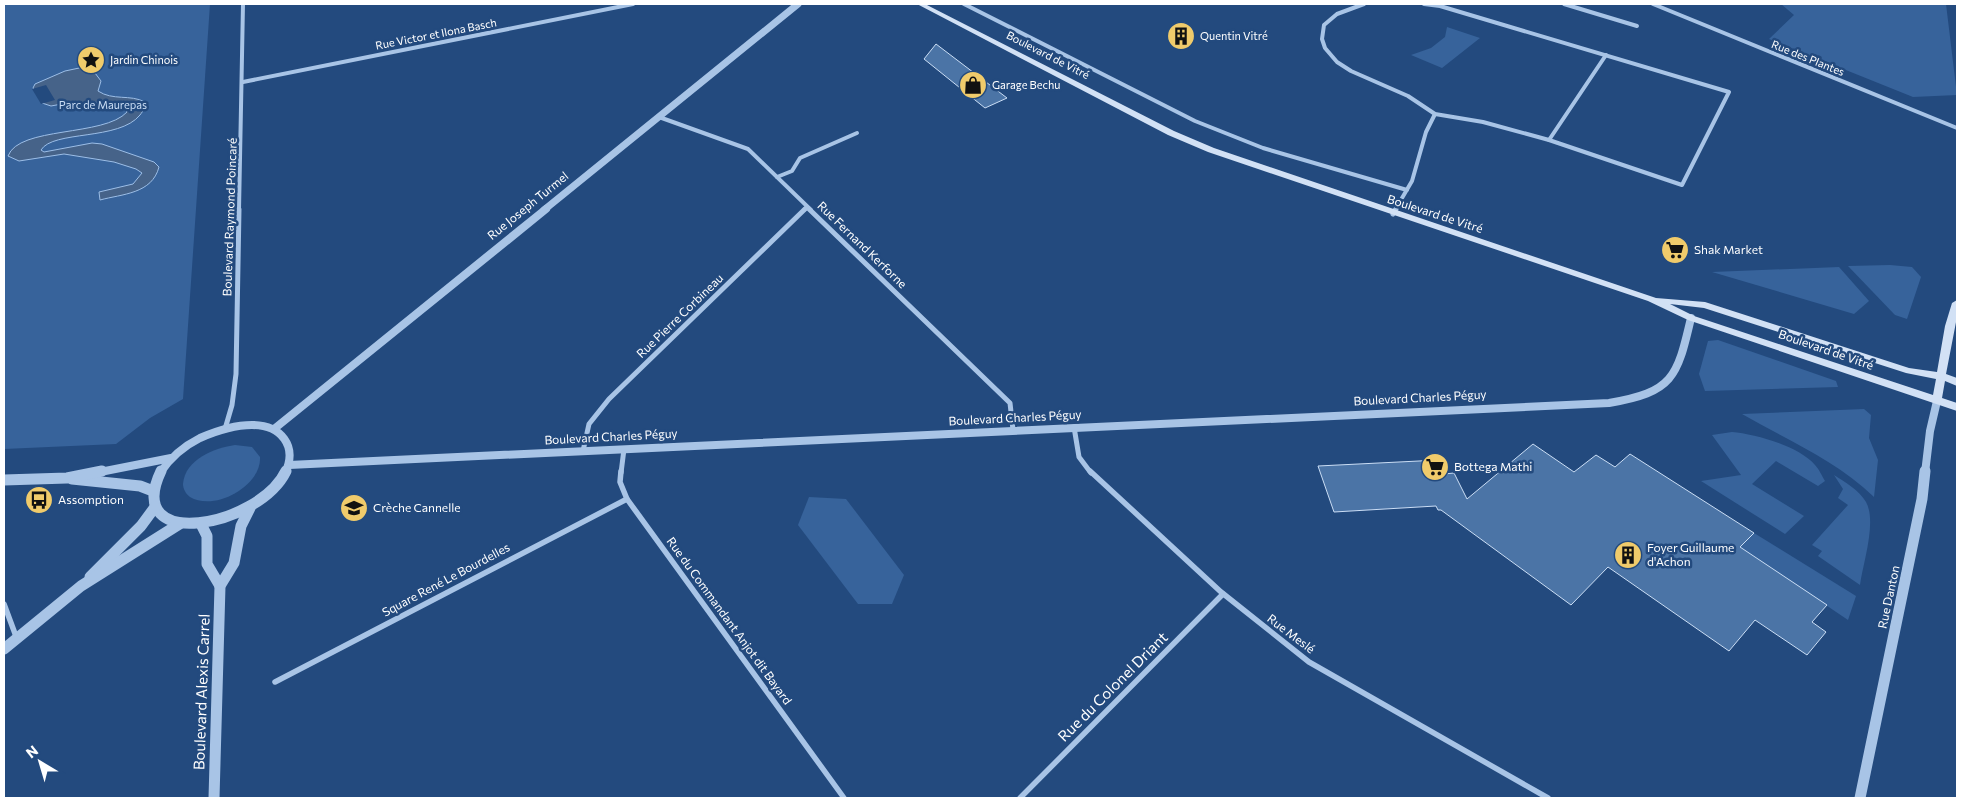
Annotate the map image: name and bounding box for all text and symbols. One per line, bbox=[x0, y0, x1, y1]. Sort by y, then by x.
street label: Rue Victor et Ilona Basch bbox=[374, 15, 498, 52]
building icon: Quentin Vitré bbox=[1166, 21, 1196, 51]
street label: Boulevard de Vitré bbox=[1005, 28, 1092, 81]
place label: Quentin Vitré bbox=[1200, 29, 1268, 42]
street label: Rue des Plantes bbox=[1770, 37, 1847, 78]
place icon: Jardin Chinois bbox=[76, 45, 106, 75]
place label: Jardin Chinois bbox=[110, 53, 178, 67]
shop icon: Garage Bechu bbox=[958, 70, 988, 100]
place label: Garage Bechu bbox=[992, 78, 1060, 91]
park label: Parc de Maurepas bbox=[59, 98, 147, 111]
street label: Boulevard Raymond Poincaré bbox=[219, 137, 239, 296]
street label: Rue Joseph Turmel bbox=[484, 168, 571, 243]
street label: Boulevard de Vitré bbox=[1386, 191, 1485, 235]
street label: Rue Fernand Kerforne bbox=[815, 198, 910, 291]
supermarket icon: Shak Market bbox=[1660, 235, 1690, 265]
place label: Shak Market bbox=[1694, 242, 1763, 256]
street label: Rue Pierre Corbineau bbox=[633, 270, 725, 360]
street label: Boulevard de Vitré bbox=[1777, 326, 1876, 372]
street label: Boulevard Charles Péguy bbox=[1353, 387, 1487, 407]
street label: Boulevard Charles Péguy bbox=[948, 407, 1082, 427]
street label: Boulevard Charles Péguy bbox=[544, 426, 678, 446]
supermarket icon: Bottega Mathi bbox=[1420, 452, 1450, 482]
place label: Bottega Mathi bbox=[1454, 459, 1532, 473]
bus stop icon: Assomption bbox=[24, 485, 54, 515]
place label: Assomption bbox=[58, 492, 124, 506]
school or university icon: Crèche Cannelle bbox=[339, 493, 369, 523]
place label: Crèche Cannelle bbox=[373, 500, 461, 514]
street label: Rue du Commandant Anjot dit Bayard bbox=[664, 534, 795, 707]
street label: Square René Le Bourdelles bbox=[379, 539, 512, 619]
building icon: Foyer Guillaume d'Achon bbox=[1613, 540, 1643, 570]
place label: Foyer Guillaume d'Achon bbox=[1647, 540, 1734, 568]
street label: Rue Danton bbox=[1875, 564, 1902, 630]
street label: Rue Meslé bbox=[1265, 611, 1318, 656]
street label: Boulevard Alexis Carrel bbox=[189, 614, 213, 770]
street label: Rue du Colonel Driant bbox=[1054, 628, 1171, 745]
north arrow bbox=[15, 737, 65, 787]
text: N bbox=[22, 741, 41, 761]

